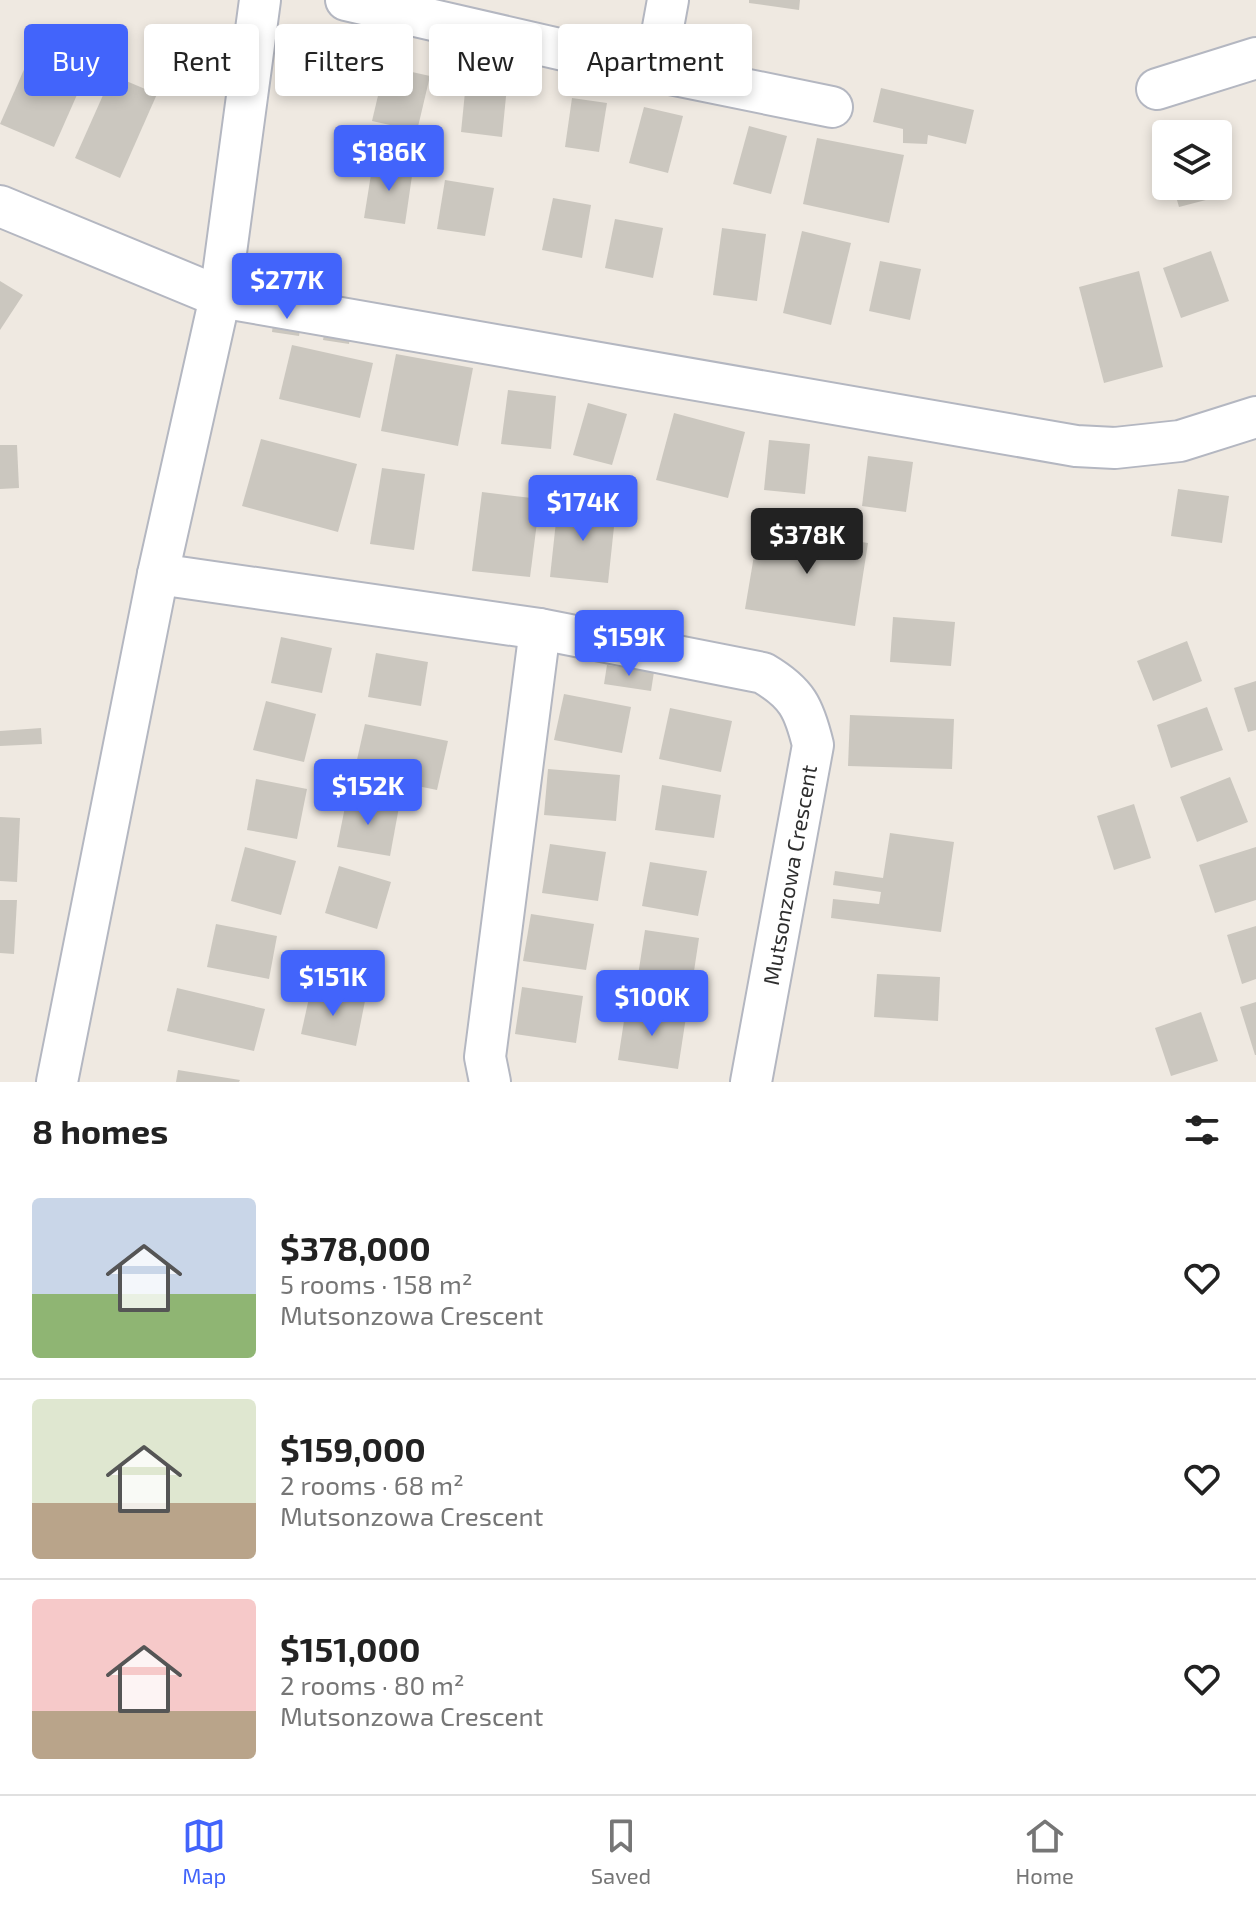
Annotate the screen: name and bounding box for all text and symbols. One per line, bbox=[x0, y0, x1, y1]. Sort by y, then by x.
chip: Buy bbox=[24, 24, 128, 96]
chip: Rent bbox=[144, 24, 259, 96]
chip: Filters bbox=[275, 24, 413, 96]
chip: New bbox=[429, 24, 542, 96]
chip: Apartment bbox=[558, 24, 752, 96]
map controls bbox=[1152, 120, 1232, 200]
button: layers bbox=[1152, 120, 1232, 200]
pin: $186K bbox=[333, 125, 445, 193]
text: $186K bbox=[352, 135, 426, 166]
pin: $277K bbox=[231, 253, 343, 321]
text: $277K bbox=[250, 263, 324, 294]
pin: $174K bbox=[527, 475, 639, 543]
text: $174K bbox=[546, 485, 620, 516]
pin: $378K bbox=[751, 508, 863, 576]
text: $378K bbox=[769, 518, 845, 549]
pin: $159K bbox=[573, 610, 685, 678]
text: $159K bbox=[593, 620, 665, 651]
pin: $152K bbox=[312, 759, 424, 827]
street label: Mutsonzowa Crescent bbox=[757, 763, 821, 987]
text: $152K bbox=[332, 769, 404, 800]
pin: $151K bbox=[277, 950, 389, 1018]
text: $151K bbox=[299, 960, 367, 991]
pin: $100K bbox=[596, 970, 708, 1038]
text: $100K bbox=[614, 980, 690, 1011]
icon: filters bbox=[1180, 1108, 1224, 1152]
text: 8 homes bbox=[32, 1110, 168, 1151]
text: $378,000 bbox=[280, 1227, 431, 1268]
icon: home bbox=[96, 1230, 192, 1326]
icon: heart bbox=[1180, 1256, 1224, 1300]
text: 5 rooms · 158 m² bbox=[280, 1268, 472, 1299]
text: Mutsonzowa Crescent bbox=[280, 1299, 544, 1330]
text: $159,000 bbox=[280, 1428, 426, 1469]
icon: home bbox=[96, 1431, 192, 1527]
icon: heart bbox=[1180, 1457, 1224, 1501]
text: 2 rooms · 68 m² bbox=[280, 1469, 464, 1500]
text: Mutsonzowa Crescent bbox=[280, 1500, 544, 1531]
text: $151,000 bbox=[280, 1628, 420, 1669]
icon: home bbox=[96, 1631, 192, 1727]
icon: heart bbox=[1180, 1657, 1224, 1701]
text: 2 rooms · 80 m² bbox=[280, 1669, 465, 1700]
text: Mutsonzowa Crescent bbox=[280, 1700, 544, 1731]
tab: Map bbox=[182, 1814, 226, 1888]
tab: Saved bbox=[591, 1814, 651, 1888]
tab: Home bbox=[1015, 1814, 1074, 1888]

